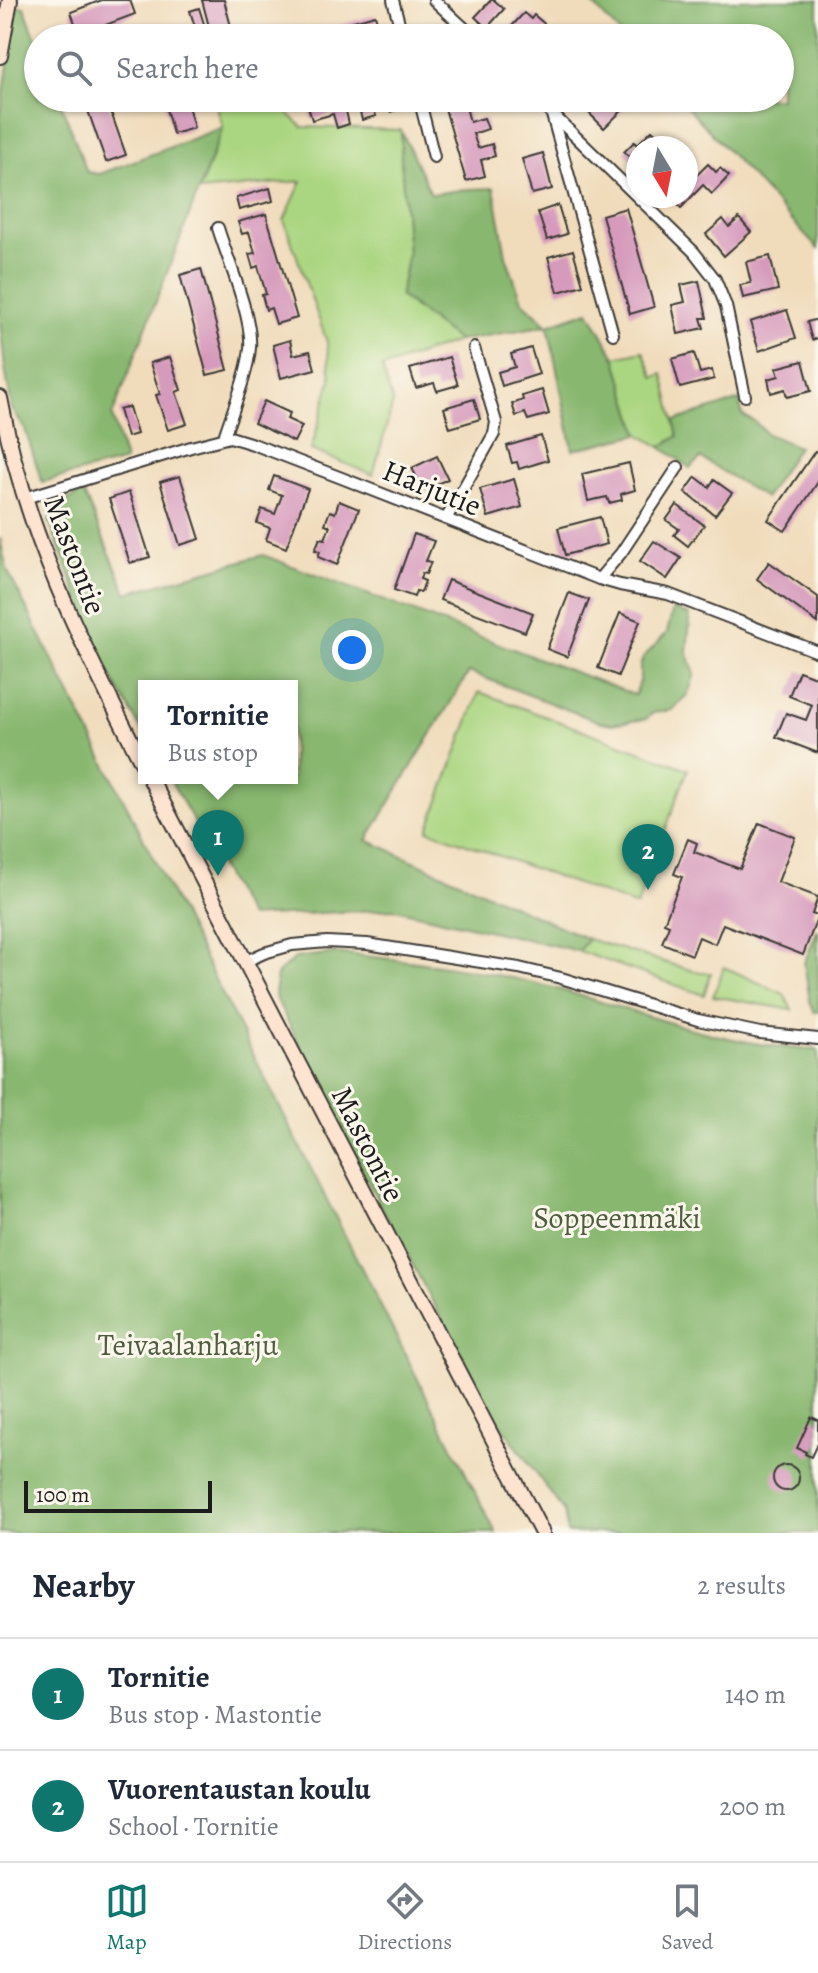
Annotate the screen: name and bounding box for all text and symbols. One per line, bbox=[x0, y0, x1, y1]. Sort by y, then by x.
search box bbox=[24, 24, 794, 112]
icon: search bbox=[52, 46, 96, 90]
text: Search here bbox=[116, 48, 259, 88]
north arrow bbox=[626, 136, 698, 208]
street label: Harjutie bbox=[377, 450, 487, 526]
street label: Mastontie bbox=[34, 490, 116, 620]
your location bbox=[332, 630, 372, 670]
popup bbox=[138, 680, 298, 784]
text: Tornitie bbox=[167, 695, 269, 735]
text: Bus stop bbox=[167, 735, 258, 770]
pin: 1 bbox=[192, 810, 244, 876]
pin: 2 bbox=[622, 824, 674, 890]
street label: Mastontie bbox=[322, 1080, 414, 1208]
park label: Soppeenmäki bbox=[533, 1198, 701, 1238]
park label: Teivaalanharju bbox=[98, 1325, 279, 1365]
scale bar bbox=[24, 1477, 212, 1513]
text: 100 m bbox=[36, 1480, 90, 1510]
text: Nearby bbox=[32, 1562, 135, 1609]
text: 2 results bbox=[697, 1568, 786, 1603]
text: Tornitie bbox=[108, 1657, 210, 1697]
text: 1 bbox=[53, 1677, 63, 1712]
text: 140 m bbox=[725, 1677, 786, 1712]
text: Bus stop · Mastontie bbox=[108, 1697, 322, 1732]
text: Vuorentaustan koulu bbox=[108, 1769, 371, 1809]
text: 2 bbox=[52, 1789, 64, 1824]
text: 200 m bbox=[719, 1789, 786, 1824]
text: School · Tornitie bbox=[108, 1809, 279, 1844]
tab: Map bbox=[105, 1879, 149, 1957]
tab: Directions bbox=[358, 1879, 452, 1957]
tab: Saved bbox=[661, 1879, 713, 1957]

